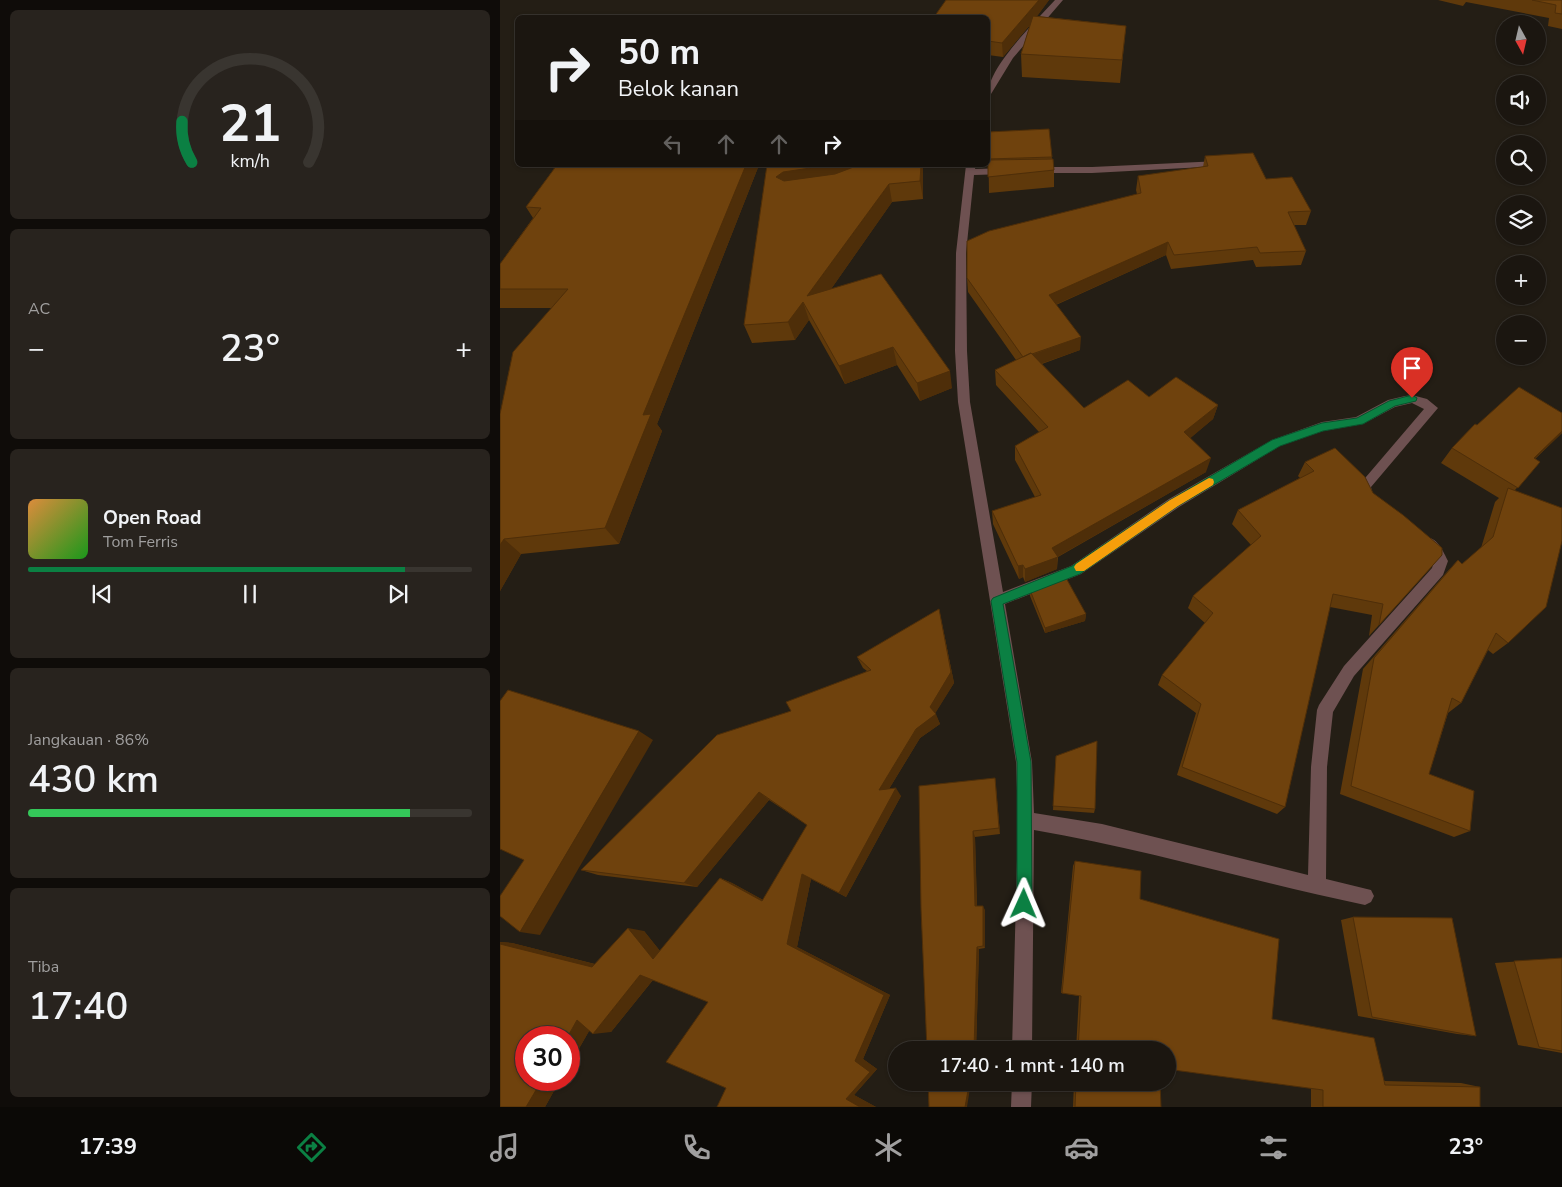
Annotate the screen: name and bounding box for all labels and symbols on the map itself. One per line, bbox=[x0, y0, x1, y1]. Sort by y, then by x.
north arrow bbox=[1496, 15, 1546, 65]
pin bbox=[1391, 347, 1433, 398]
position arrow bbox=[997, 877, 1049, 929]
speed limit sign: 30 bbox=[515, 1026, 580, 1091]

